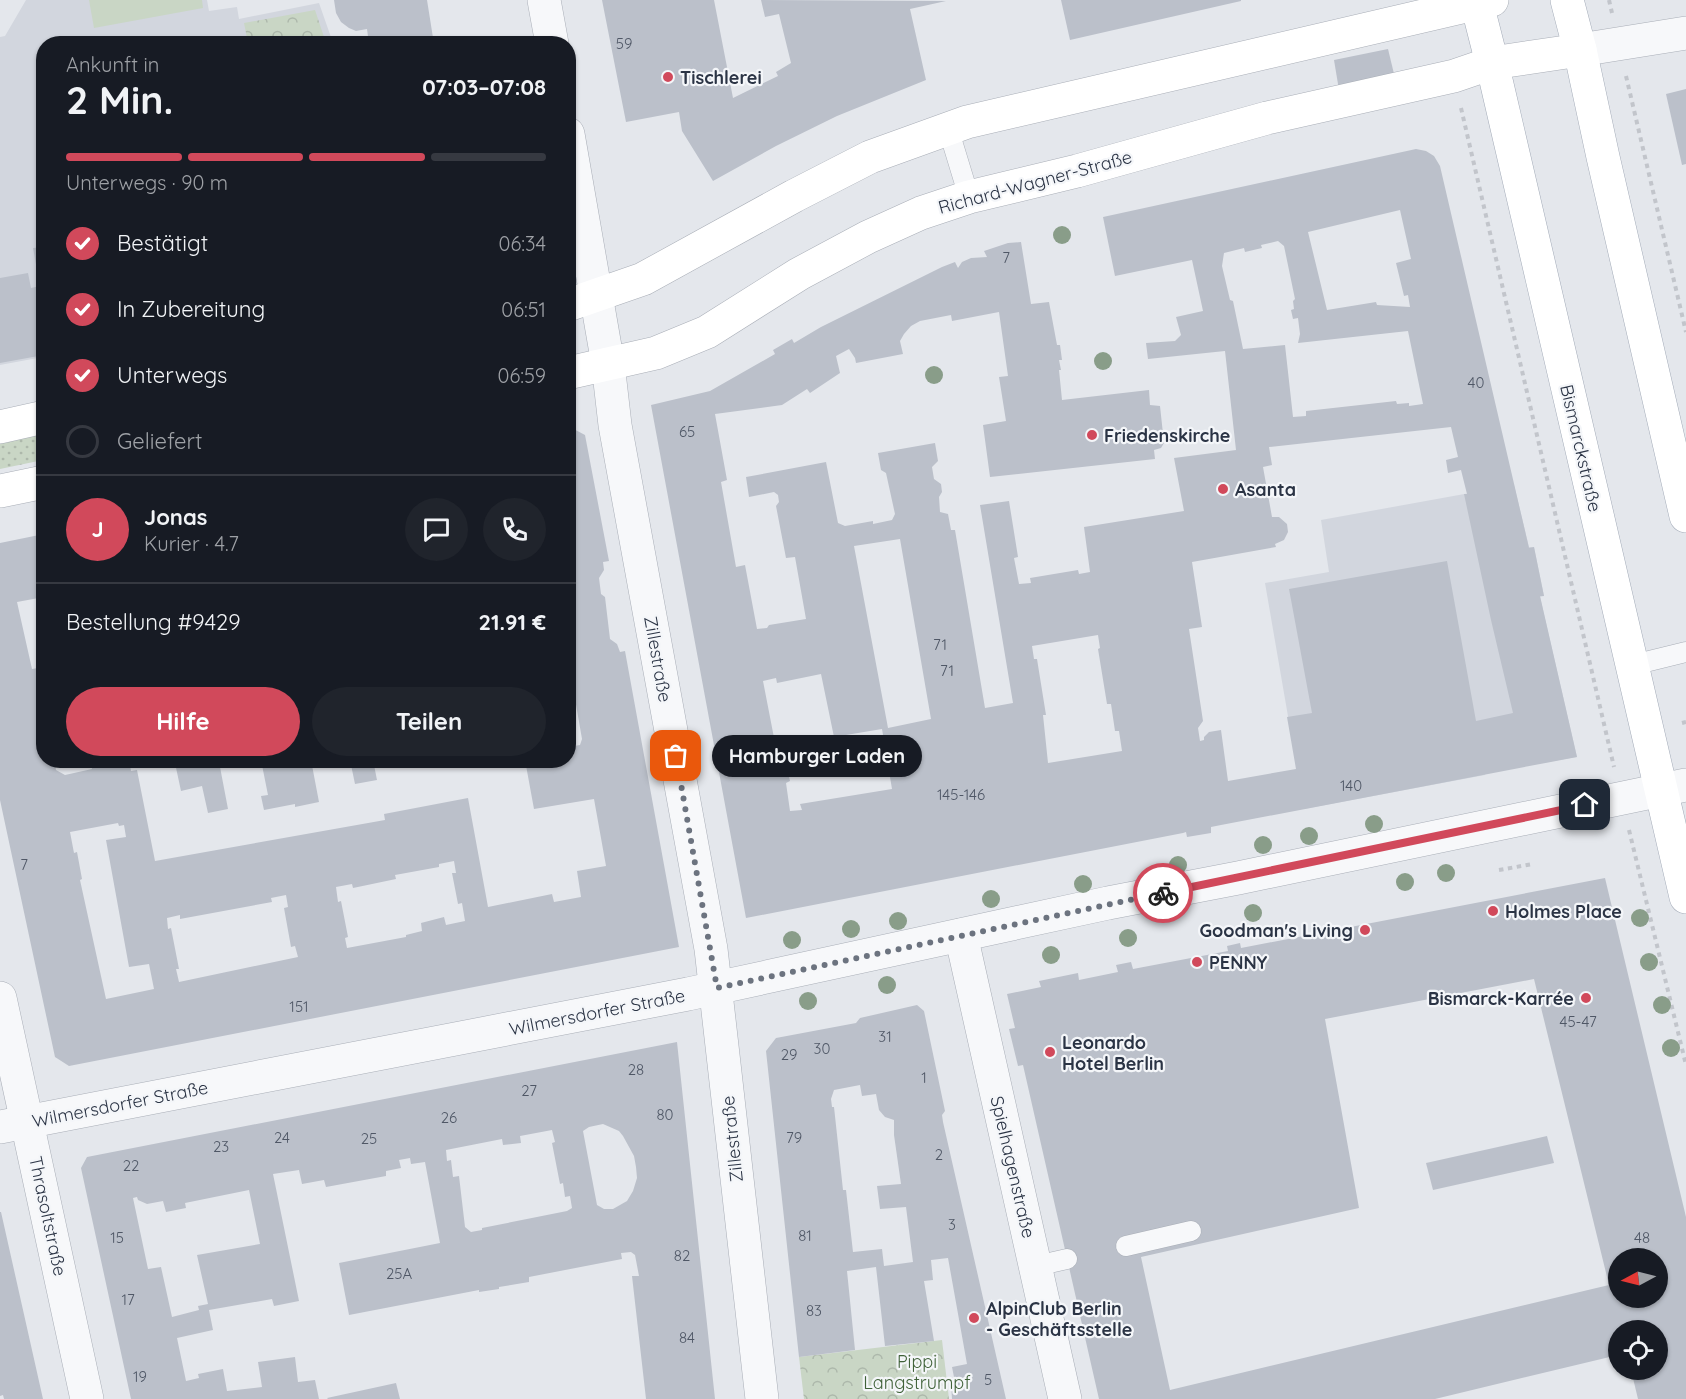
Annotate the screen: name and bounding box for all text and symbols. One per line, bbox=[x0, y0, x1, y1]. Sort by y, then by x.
house number: 59 bbox=[616, 34, 632, 53]
text: Ankunft in bbox=[66, 52, 159, 77]
place label: Tischlerei bbox=[680, 66, 762, 89]
marker: Tischlerei bbox=[661, 70, 675, 84]
text: 07:03–07:08 bbox=[422, 73, 546, 101]
text: 2 Min. bbox=[66, 75, 173, 124]
street label: Richard-Wagner-Straße bbox=[936, 145, 1134, 219]
text: Unterwegs · 90 m bbox=[66, 170, 228, 195]
icon: check bbox=[66, 227, 99, 260]
text: Bestätigt bbox=[117, 229, 208, 257]
text: 06:34 bbox=[499, 231, 546, 256]
house number: 7 bbox=[1002, 248, 1010, 267]
icon: check bbox=[66, 293, 99, 326]
text: In Zubereitung bbox=[117, 295, 265, 323]
text: 06:51 bbox=[501, 297, 546, 322]
icon: check bbox=[66, 359, 99, 392]
text: Unterwegs bbox=[117, 361, 227, 389]
text: 06:59 bbox=[498, 363, 546, 388]
house number: 40 bbox=[1468, 373, 1484, 392]
street label: Bismarckstraße bbox=[1555, 382, 1607, 514]
house number: 65 bbox=[679, 422, 695, 441]
place label: Friedenskirche bbox=[1104, 424, 1230, 447]
text: Geliefert bbox=[117, 427, 202, 455]
marker: Friedenskirche bbox=[1085, 428, 1099, 442]
place label: Asanta bbox=[1235, 478, 1296, 501]
marker: Asanta bbox=[1216, 482, 1230, 496]
button: chat bbox=[405, 498, 468, 561]
button: phone bbox=[483, 498, 546, 561]
text: Jonas bbox=[144, 503, 207, 531]
text: J bbox=[91, 515, 104, 543]
text: Kurier · 4.7 bbox=[144, 531, 239, 556]
text: Bestellung #9429 bbox=[66, 608, 241, 636]
text: 21.91 € bbox=[478, 608, 546, 636]
street label: Zillestraße bbox=[639, 614, 677, 704]
house number: 71 bbox=[933, 635, 947, 654]
house number: 71 bbox=[940, 661, 954, 680]
button: Hilfe bbox=[66, 687, 300, 756]
button: Teilen bbox=[312, 687, 546, 756]
pin bbox=[650, 730, 701, 781]
callout: Hamburger Laden bbox=[712, 735, 922, 777]
icon: bag bbox=[659, 739, 692, 772]
text: Hamburger Laden bbox=[729, 743, 905, 768]
house number: 140 bbox=[1340, 776, 1362, 795]
pin bbox=[1559, 779, 1610, 830]
house number: 145-146 bbox=[937, 785, 985, 804]
icon: home bbox=[1568, 788, 1601, 821]
house number: 7 bbox=[20, 855, 28, 874]
courier bbox=[1133, 863, 1193, 923]
icon: bike bbox=[1147, 877, 1180, 910]
place label: Holmes Place bbox=[1505, 900, 1622, 923]
marker: Holmes Place bbox=[1486, 904, 1500, 918]
place label: Goodman's Living bbox=[1200, 919, 1353, 942]
marker: Goodman's Living bbox=[1358, 923, 1372, 937]
place label: PENNY bbox=[1209, 951, 1268, 974]
marker: PENNY bbox=[1190, 955, 1204, 969]
street label: Wilmersdorfer Straße bbox=[507, 984, 687, 1040]
place label: Bismarck-Karrée bbox=[1428, 987, 1574, 1010]
marker: Bismarck-Karrée bbox=[1579, 991, 1593, 1005]
house number: 151 bbox=[289, 997, 309, 1016]
house number: 45-47 bbox=[1559, 1012, 1597, 1031]
house number: 31 bbox=[878, 1027, 892, 1046]
place label: Leonardo Hotel Berlin bbox=[1062, 1031, 1164, 1075]
house number: 30 bbox=[814, 1039, 830, 1058]
house number: 29 bbox=[781, 1045, 797, 1064]
marker: Leonardo Hotel Berlin bbox=[1043, 1045, 1057, 1059]
house number: 28 bbox=[628, 1060, 644, 1079]
house number: 1 bbox=[921, 1068, 927, 1087]
street label: Wilmersdorfer Straße bbox=[30, 1076, 210, 1132]
house number: 27 bbox=[521, 1081, 537, 1100]
street label: Spielhagenstraße bbox=[985, 1094, 1041, 1240]
street label: Zillestraße bbox=[716, 1095, 748, 1183]
house number: 80 bbox=[656, 1105, 674, 1124]
house number: 26 bbox=[441, 1108, 457, 1127]
house number: 24 bbox=[274, 1128, 290, 1147]
house number: 79 bbox=[786, 1128, 802, 1147]
house number: 25 bbox=[361, 1129, 377, 1148]
house number: 23 bbox=[213, 1137, 229, 1156]
house number: 2 bbox=[935, 1145, 943, 1164]
street label: Thrasoltstraße bbox=[24, 1154, 72, 1278]
house number: 22 bbox=[123, 1156, 139, 1175]
house number: 3 bbox=[948, 1215, 956, 1234]
house number: 81 bbox=[798, 1226, 812, 1245]
house number: 15 bbox=[110, 1228, 124, 1247]
house number: 48 bbox=[1634, 1228, 1650, 1247]
house number: 82 bbox=[674, 1246, 690, 1265]
north arrow bbox=[1608, 1248, 1668, 1308]
map controls bbox=[1608, 1248, 1668, 1380]
house number: 25A bbox=[386, 1264, 412, 1283]
house number: 17 bbox=[121, 1290, 135, 1309]
place label: AlpinClub Berlin - Geschäftsstelle bbox=[986, 1297, 1132, 1341]
house number: 83 bbox=[806, 1301, 822, 1320]
marker: AlpinClub Berlin - Geschäftsstelle bbox=[967, 1311, 981, 1325]
button: locate bbox=[1608, 1320, 1668, 1380]
house number: 84 bbox=[679, 1328, 695, 1347]
park label: Pippi Langstrumpf bbox=[863, 1350, 971, 1394]
house number: 19 bbox=[133, 1367, 147, 1386]
house number: 5 bbox=[984, 1370, 992, 1389]

